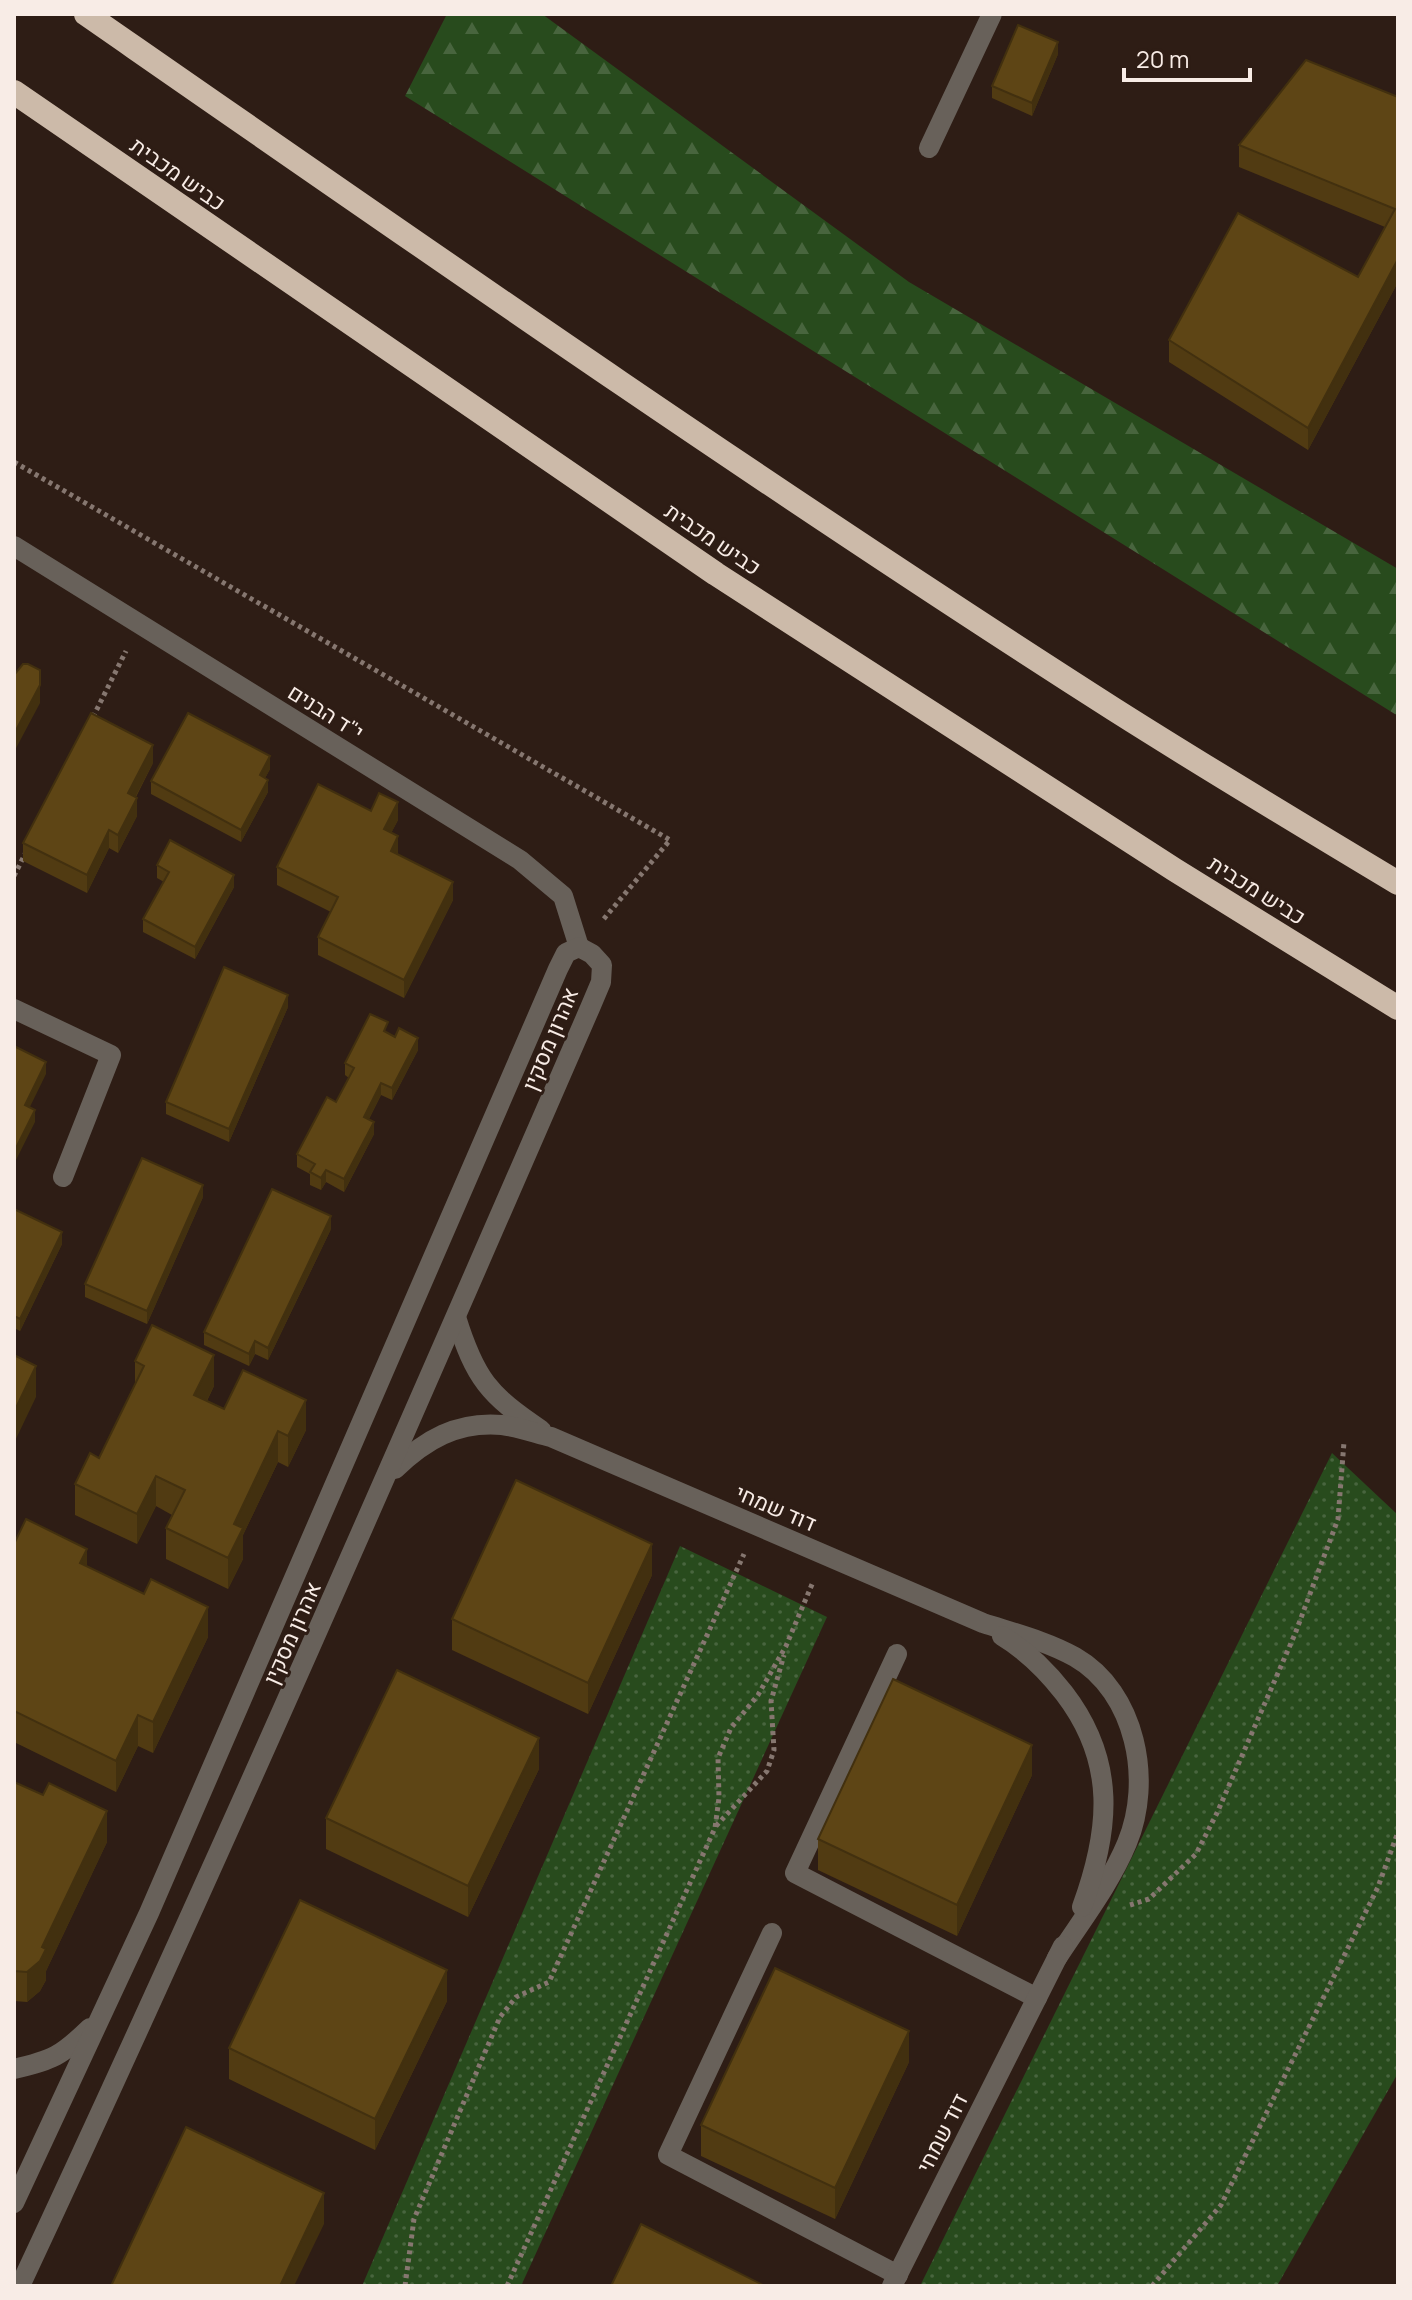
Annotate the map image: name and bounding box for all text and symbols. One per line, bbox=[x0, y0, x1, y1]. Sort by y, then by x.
scale bar bbox=[1124, 32, 1250, 82]
text: 20 m bbox=[1136, 42, 1189, 75]
street label: כביש מכבית bbox=[124, 130, 232, 218]
street label: כביש מכבית bbox=[659, 496, 767, 582]
street label: י"ד הבנים bbox=[282, 677, 370, 747]
street label: כביש מכבית bbox=[1203, 848, 1311, 932]
street label: אהרון מסקין bbox=[515, 983, 585, 1095]
street label: דוד שמחי bbox=[731, 1478, 821, 1538]
street label: אהרון מסקין bbox=[256, 1577, 328, 1689]
street label: דוד שמחי bbox=[909, 2088, 975, 2178]

